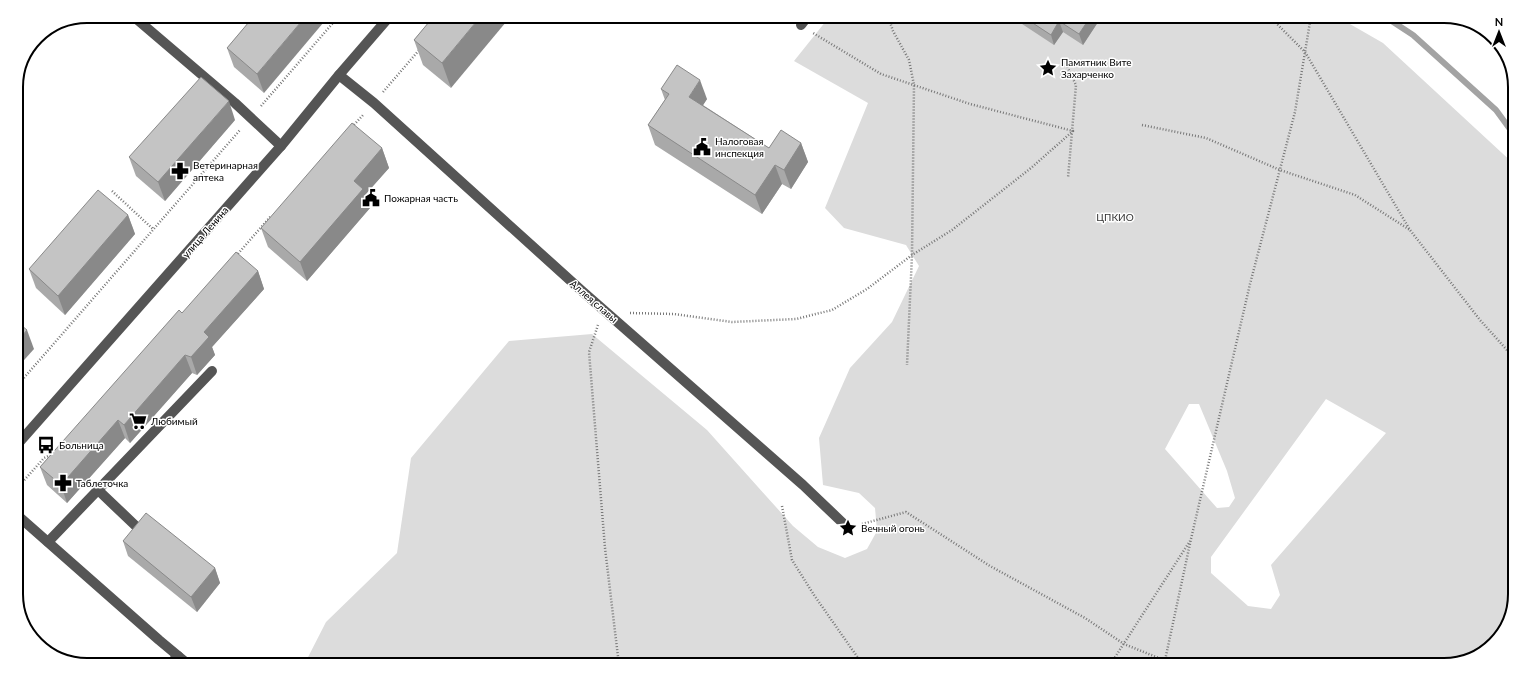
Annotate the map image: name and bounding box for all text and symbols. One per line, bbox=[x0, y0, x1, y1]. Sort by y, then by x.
north arrow bbox=[1479, 12, 1519, 52]
text: N bbox=[1495, 15, 1503, 28]
place label: Памятник Вите Захарченко bbox=[1061, 56, 1132, 80]
place icon: Памятник Вите Захарченко bbox=[1038, 58, 1058, 78]
place label: Налоговая инспекция bbox=[715, 135, 764, 159]
public building icon: Налоговая инспекция bbox=[692, 137, 712, 157]
place label: Ветеринарная аптека bbox=[193, 159, 258, 183]
pharmacy icon: Ветеринарная аптека bbox=[170, 161, 190, 181]
public building icon: Пожарная часть bbox=[361, 188, 381, 208]
place label: Пожарная часть bbox=[384, 192, 458, 204]
street label: улица Ленина bbox=[179, 204, 231, 260]
park label: ЦПКИО bbox=[1096, 211, 1134, 223]
street label: Аллея славы bbox=[568, 277, 620, 325]
supermarket icon: Любимый bbox=[128, 411, 148, 431]
place label: Любимый bbox=[150, 415, 198, 427]
bus stop icon: Больница bbox=[36, 435, 56, 455]
place label: Больница bbox=[59, 439, 104, 451]
pharmacy icon: Таблеточка bbox=[53, 473, 73, 493]
place label: Таблеточка bbox=[76, 477, 128, 489]
place icon: Вечный огонь bbox=[838, 518, 858, 538]
place label: Вечный огонь bbox=[861, 522, 925, 534]

